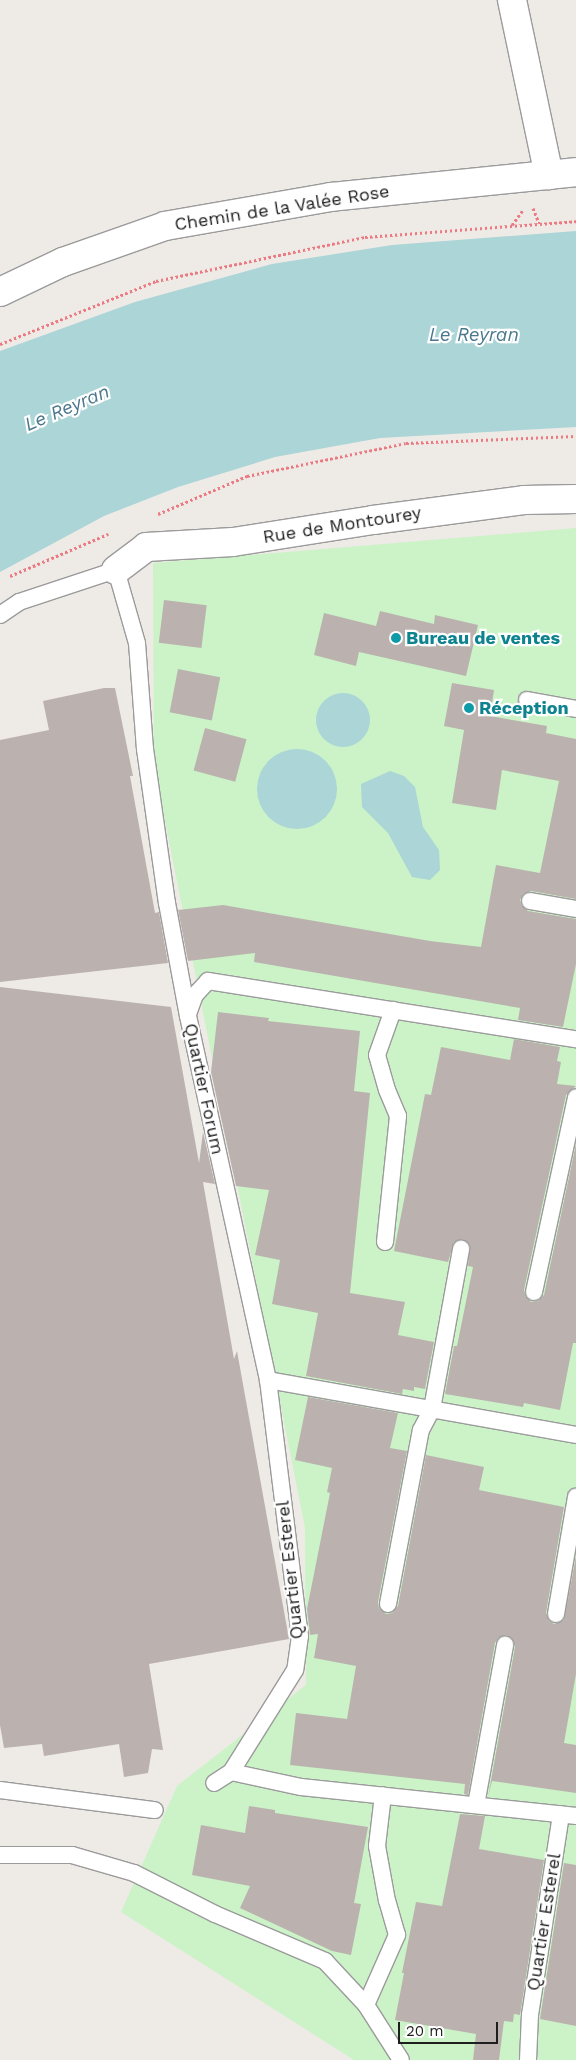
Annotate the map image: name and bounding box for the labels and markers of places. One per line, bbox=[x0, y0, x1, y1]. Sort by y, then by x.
place label: Bureau de ventes bbox=[406, 627, 560, 649]
marker: Bureau de ventes bbox=[390, 632, 402, 644]
place label: Réception bbox=[479, 697, 569, 719]
marker: Réception bbox=[463, 702, 475, 714]

